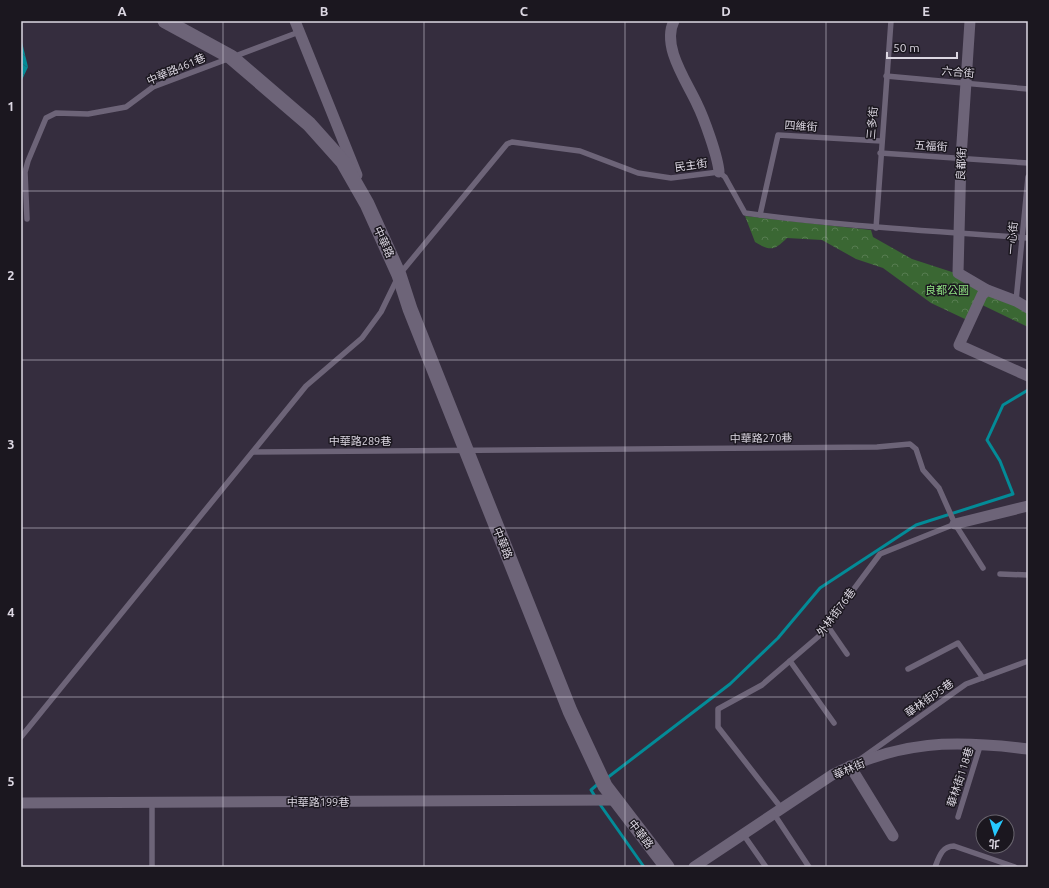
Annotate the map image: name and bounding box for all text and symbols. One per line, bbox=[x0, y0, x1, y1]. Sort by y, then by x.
text: A bbox=[117, 4, 127, 18]
text: B bbox=[320, 4, 329, 18]
text: C bbox=[520, 4, 529, 18]
text: D bbox=[721, 4, 731, 18]
text: E bbox=[922, 4, 930, 18]
scale bar bbox=[887, 34, 957, 60]
text: 50 m bbox=[893, 41, 920, 54]
street label: 中華路461巷 bbox=[145, 51, 207, 87]
street label: 六合街 bbox=[941, 65, 975, 79]
text: 1 bbox=[7, 99, 15, 113]
street label: 三多街 bbox=[865, 106, 879, 140]
street label: 四維街 bbox=[784, 119, 818, 133]
street label: 五福街 bbox=[914, 139, 948, 153]
street label: 良都街 bbox=[954, 147, 968, 181]
street label: 民主街 bbox=[674, 157, 708, 173]
street label: 一心街 bbox=[1005, 221, 1019, 255]
street label: 中華路 bbox=[372, 225, 396, 259]
text: 2 bbox=[7, 268, 15, 282]
park label: 良都公園 bbox=[925, 284, 969, 296]
street label: 中華路270巷 bbox=[730, 431, 792, 445]
street label: 中華路289巷 bbox=[329, 435, 391, 447]
text: 3 bbox=[7, 437, 15, 451]
street label: 中華路 bbox=[491, 525, 515, 561]
street label: 外林街76巷 bbox=[814, 586, 858, 638]
text: 4 bbox=[7, 605, 15, 619]
street label: 華林街95巷 bbox=[902, 677, 956, 719]
street label: 華林街118巷 bbox=[945, 745, 975, 809]
street label: 華林街 bbox=[831, 757, 867, 781]
text: 5 bbox=[7, 774, 15, 788]
street label: 中華路199巷 bbox=[287, 796, 349, 808]
north arrow bbox=[975, 814, 1015, 854]
street label: 中華路 bbox=[626, 817, 656, 851]
text: 北 bbox=[988, 838, 1000, 850]

